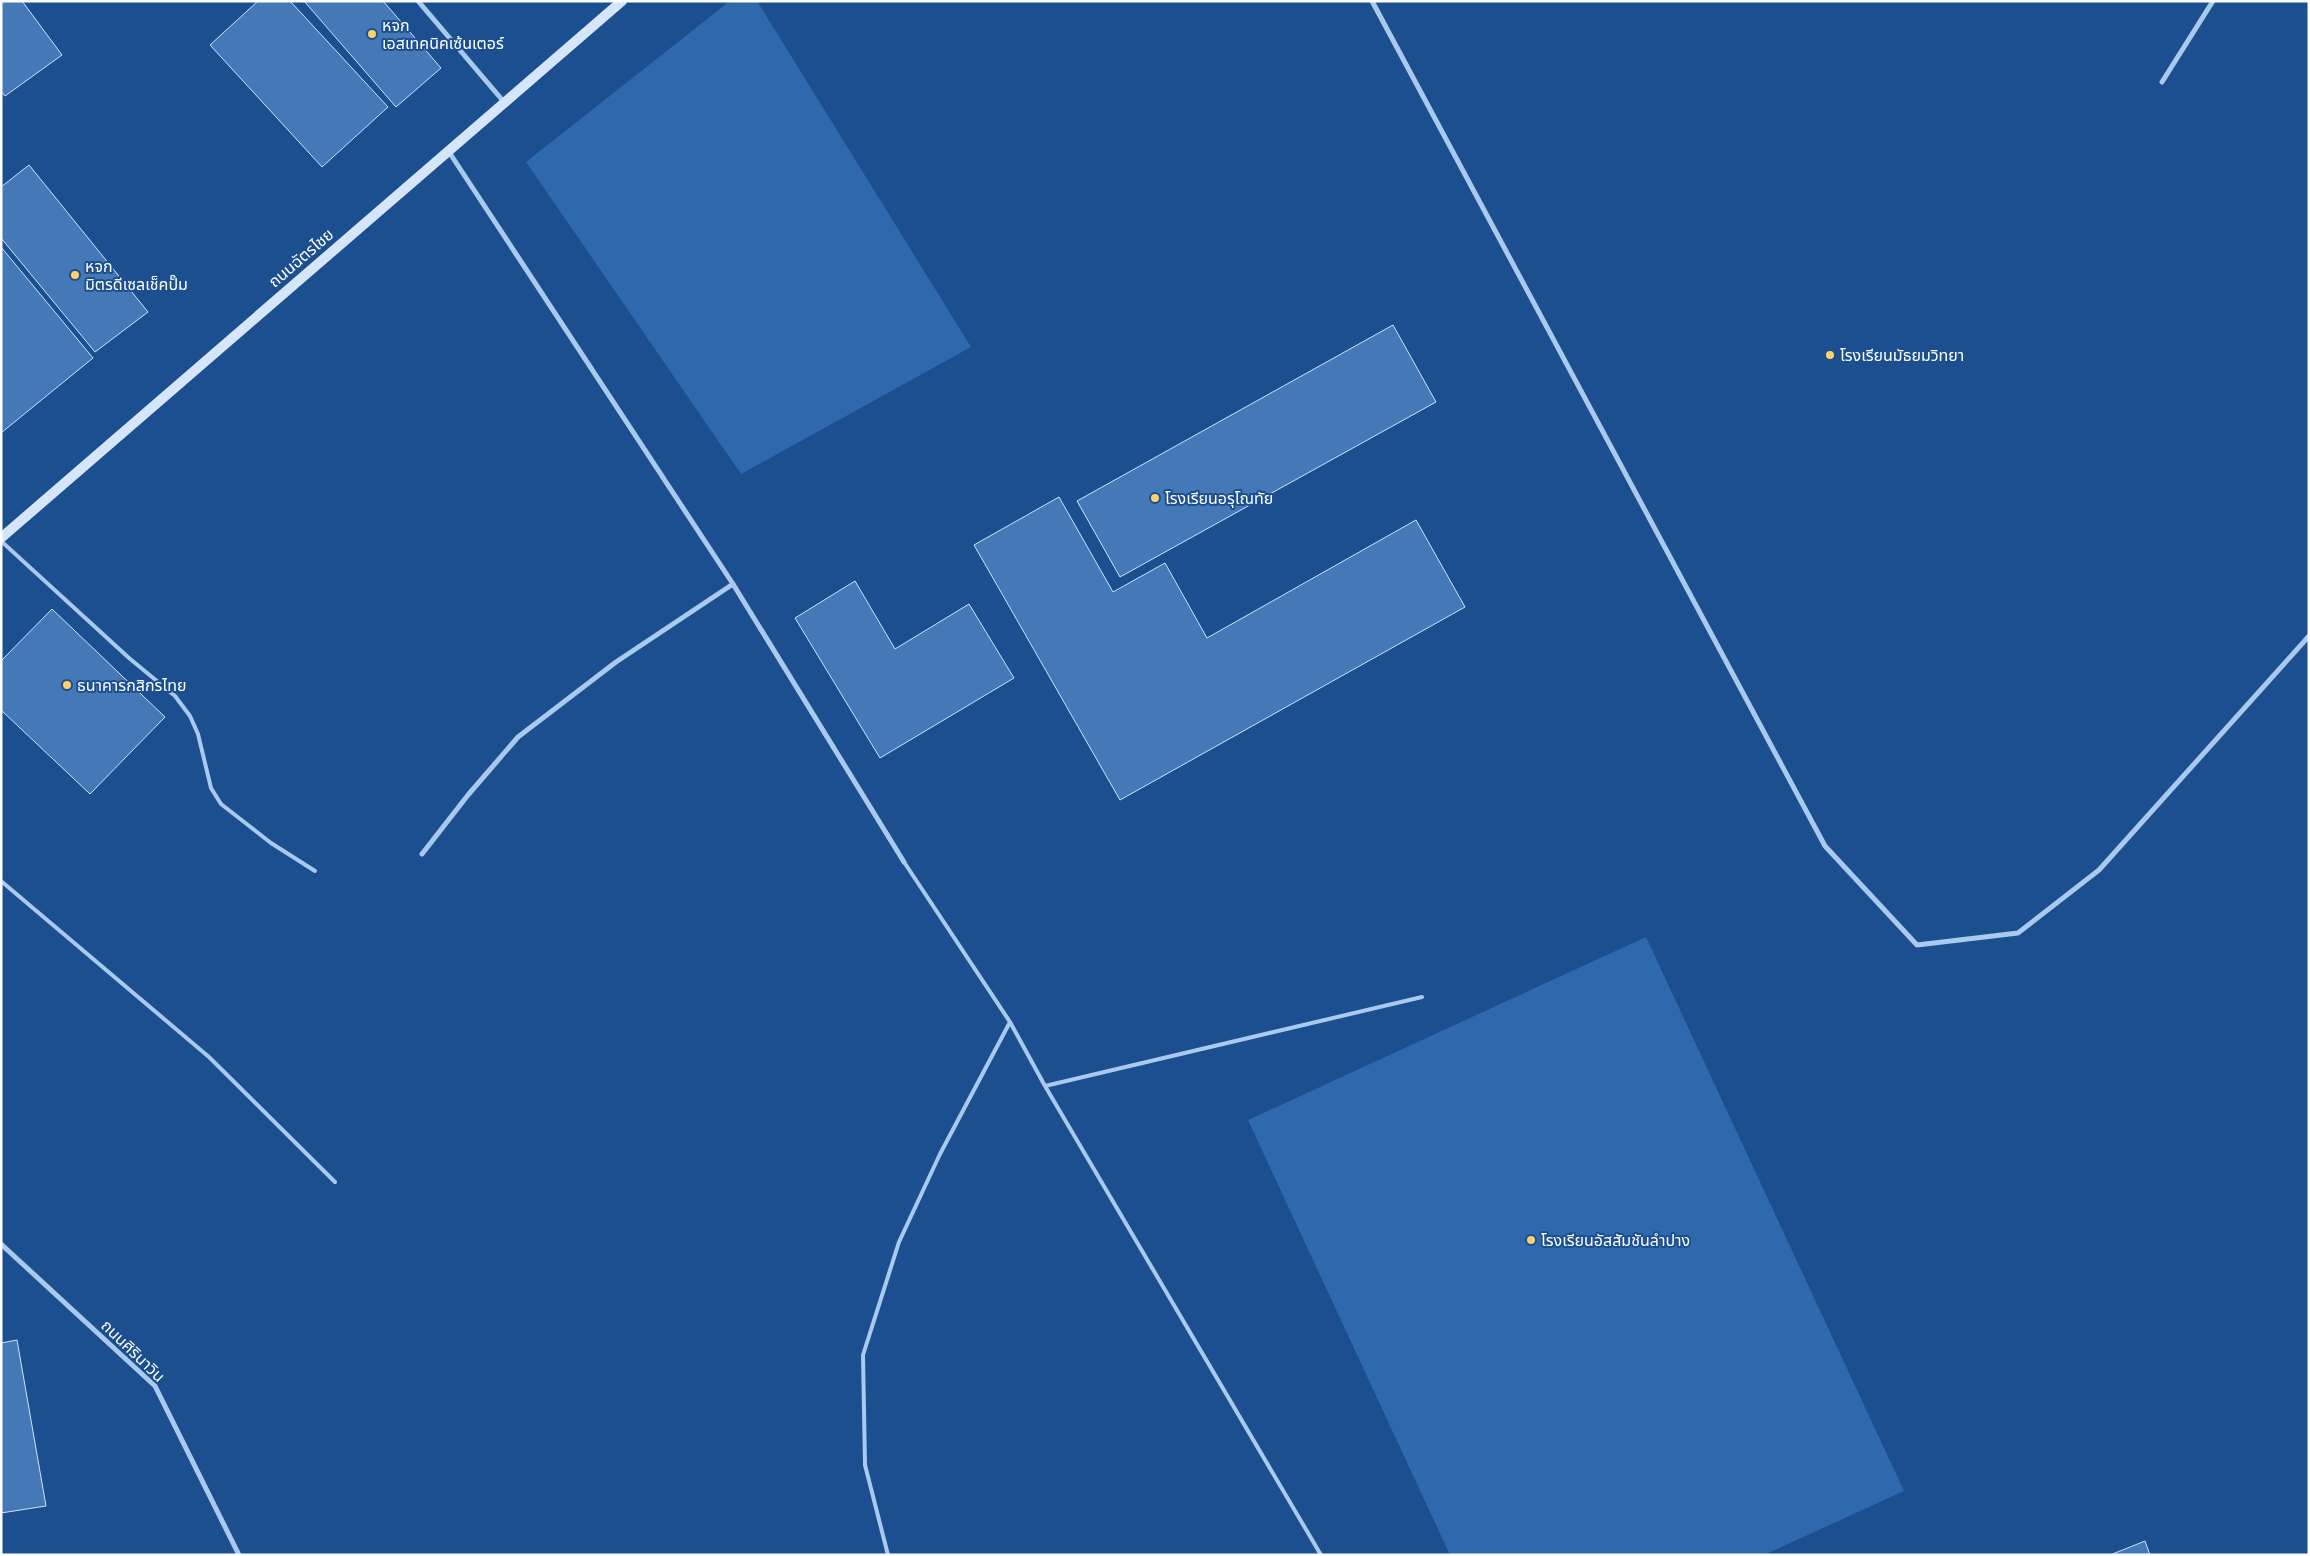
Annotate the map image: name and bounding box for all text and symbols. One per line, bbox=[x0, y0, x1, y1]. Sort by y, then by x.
place label: หจก เอสเทคนิคเซ้นเตอร์ bbox=[382, 16, 505, 53]
marker: หจก เอสเทคนิคเซ้นเตอร์ bbox=[366, 28, 378, 40]
street label: ถนนฉัตรไชย bbox=[265, 225, 337, 291]
place label: หจก มิตรดีเซลเช็คปั๊ม bbox=[85, 257, 188, 294]
marker: หจก มิตรดีเซลเช็คปั๊ม bbox=[69, 269, 81, 281]
place label: โรงเรียนมัธยมวิทยา bbox=[1840, 346, 1964, 365]
marker: โรงเรียนมัธยมวิทยา bbox=[1824, 349, 1836, 361]
place label: โรงเรียนอรุโณทัย bbox=[1165, 489, 1273, 508]
marker: โรงเรียนอรุโณทัย bbox=[1149, 492, 1161, 504]
place label: ธนาคารกสิกรไทย bbox=[77, 676, 186, 695]
marker: ธนาคารกสิกรไทย bbox=[61, 679, 73, 691]
place label: โรงเรียนอัสสัมชันลำปาง bbox=[1541, 1231, 1690, 1250]
marker: โรงเรียนอัสสัมชันลำปาง bbox=[1525, 1234, 1537, 1246]
street label: ถนนศิรินาวิน bbox=[97, 1316, 169, 1386]

